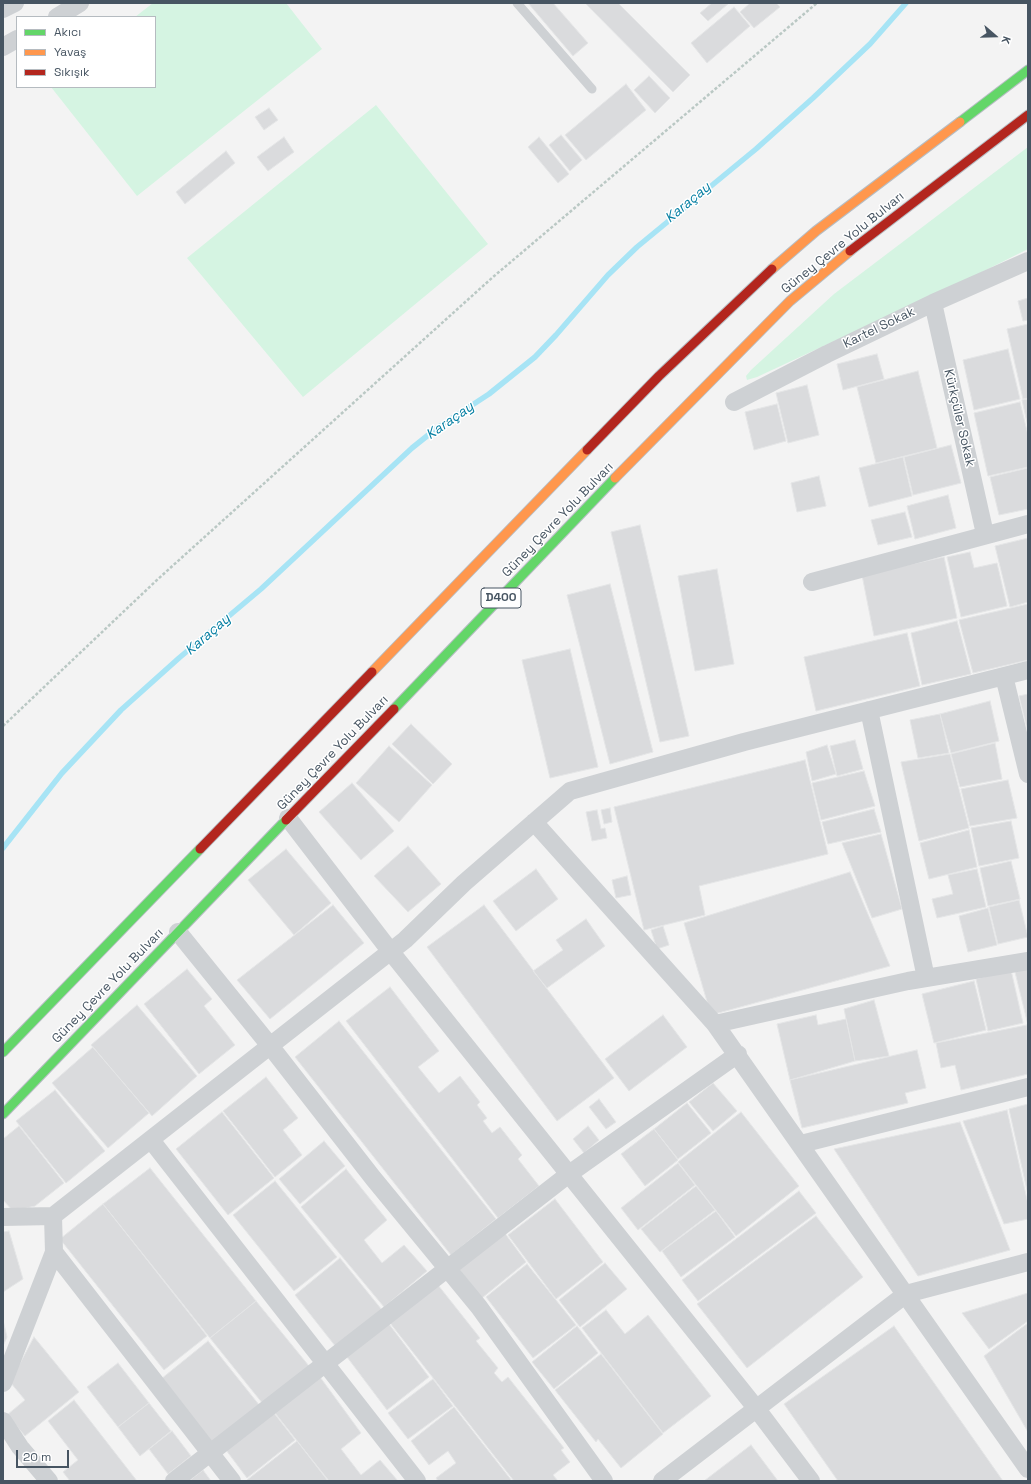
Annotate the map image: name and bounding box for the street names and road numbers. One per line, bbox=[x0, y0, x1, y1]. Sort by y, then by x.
street label: Güney Çevre Yolu Bulvarı bbox=[778, 189, 908, 297]
street label: Kartel Sokak bbox=[841, 304, 917, 352]
street label: Kürkçüler Sokak bbox=[940, 368, 978, 468]
street label: Güney Çevre Yolu Bulvarı bbox=[499, 459, 617, 581]
road number: D400 bbox=[481, 588, 521, 608]
street label: Güney Çevre Yolu Bulvarı bbox=[274, 692, 392, 814]
street label: Güney Çevre Yolu Bulvarı bbox=[49, 925, 167, 1047]

